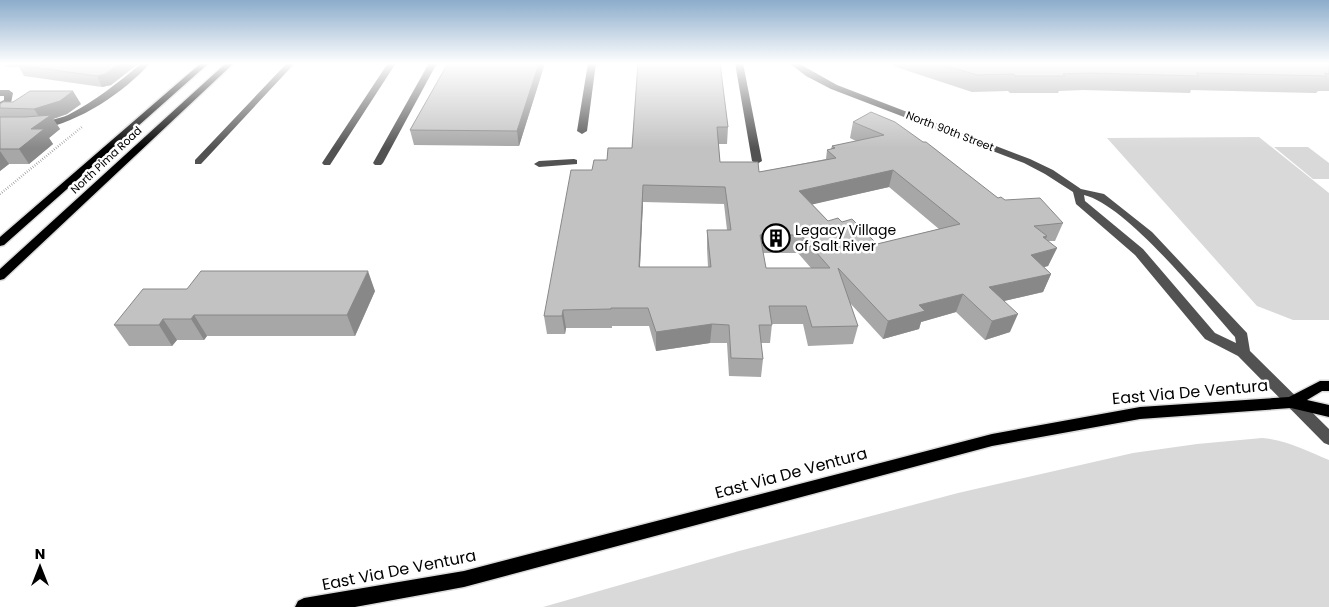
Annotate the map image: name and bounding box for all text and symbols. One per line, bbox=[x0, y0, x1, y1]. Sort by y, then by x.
street label: North 90th Street bbox=[904, 107, 996, 155]
street label: North Pima Road bbox=[67, 123, 145, 197]
place label: Legacy Village of Salt River bbox=[795, 220, 896, 256]
building icon: Legacy Village of Salt River bbox=[761, 223, 791, 253]
street label: East Via De Ventura bbox=[1111, 374, 1269, 410]
street label: East Via De Ventura bbox=[712, 442, 870, 504]
north arrow bbox=[15, 542, 65, 592]
text: N bbox=[35, 544, 45, 564]
street label: East Via De Ventura bbox=[320, 544, 478, 596]

